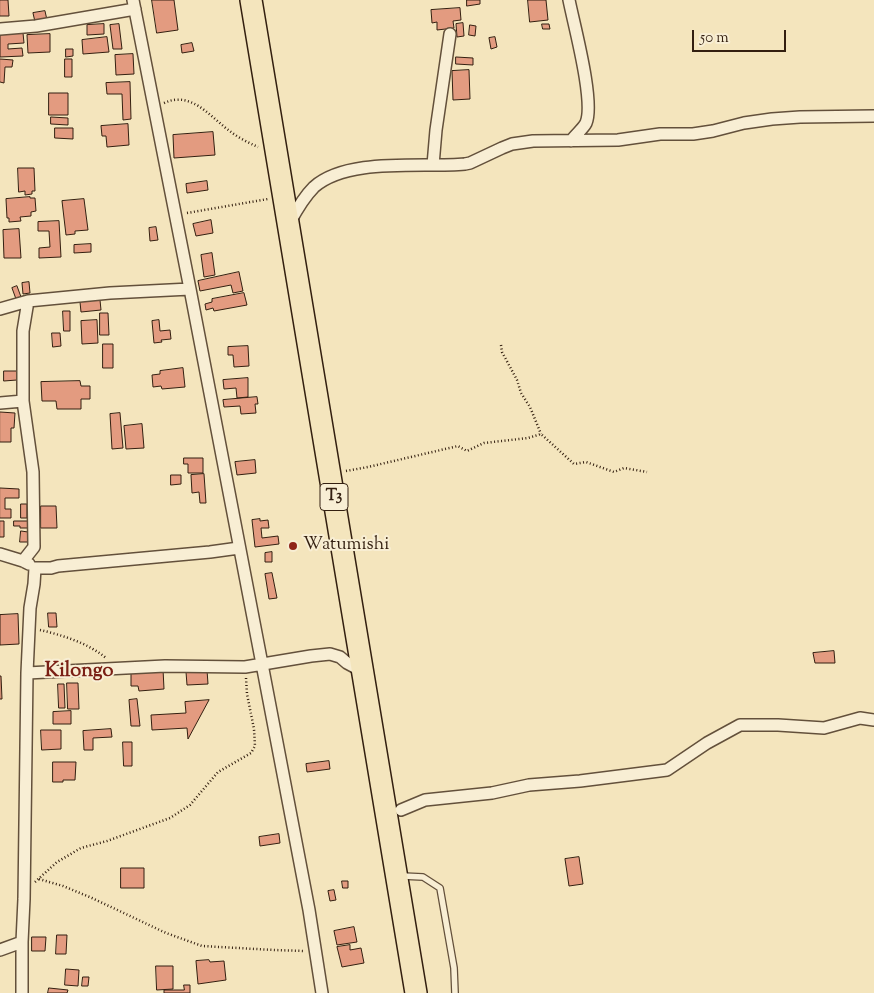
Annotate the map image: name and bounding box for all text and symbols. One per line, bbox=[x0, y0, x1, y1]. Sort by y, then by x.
scale bar bbox=[694, 20, 788, 52]
text: 50 m bbox=[700, 28, 729, 49]
road number: T3 bbox=[320, 484, 348, 511]
place label: Watumishi bbox=[303, 535, 389, 557]
marker: Watumishi bbox=[287, 540, 299, 552]
district label: Kilongo bbox=[45, 661, 113, 685]

